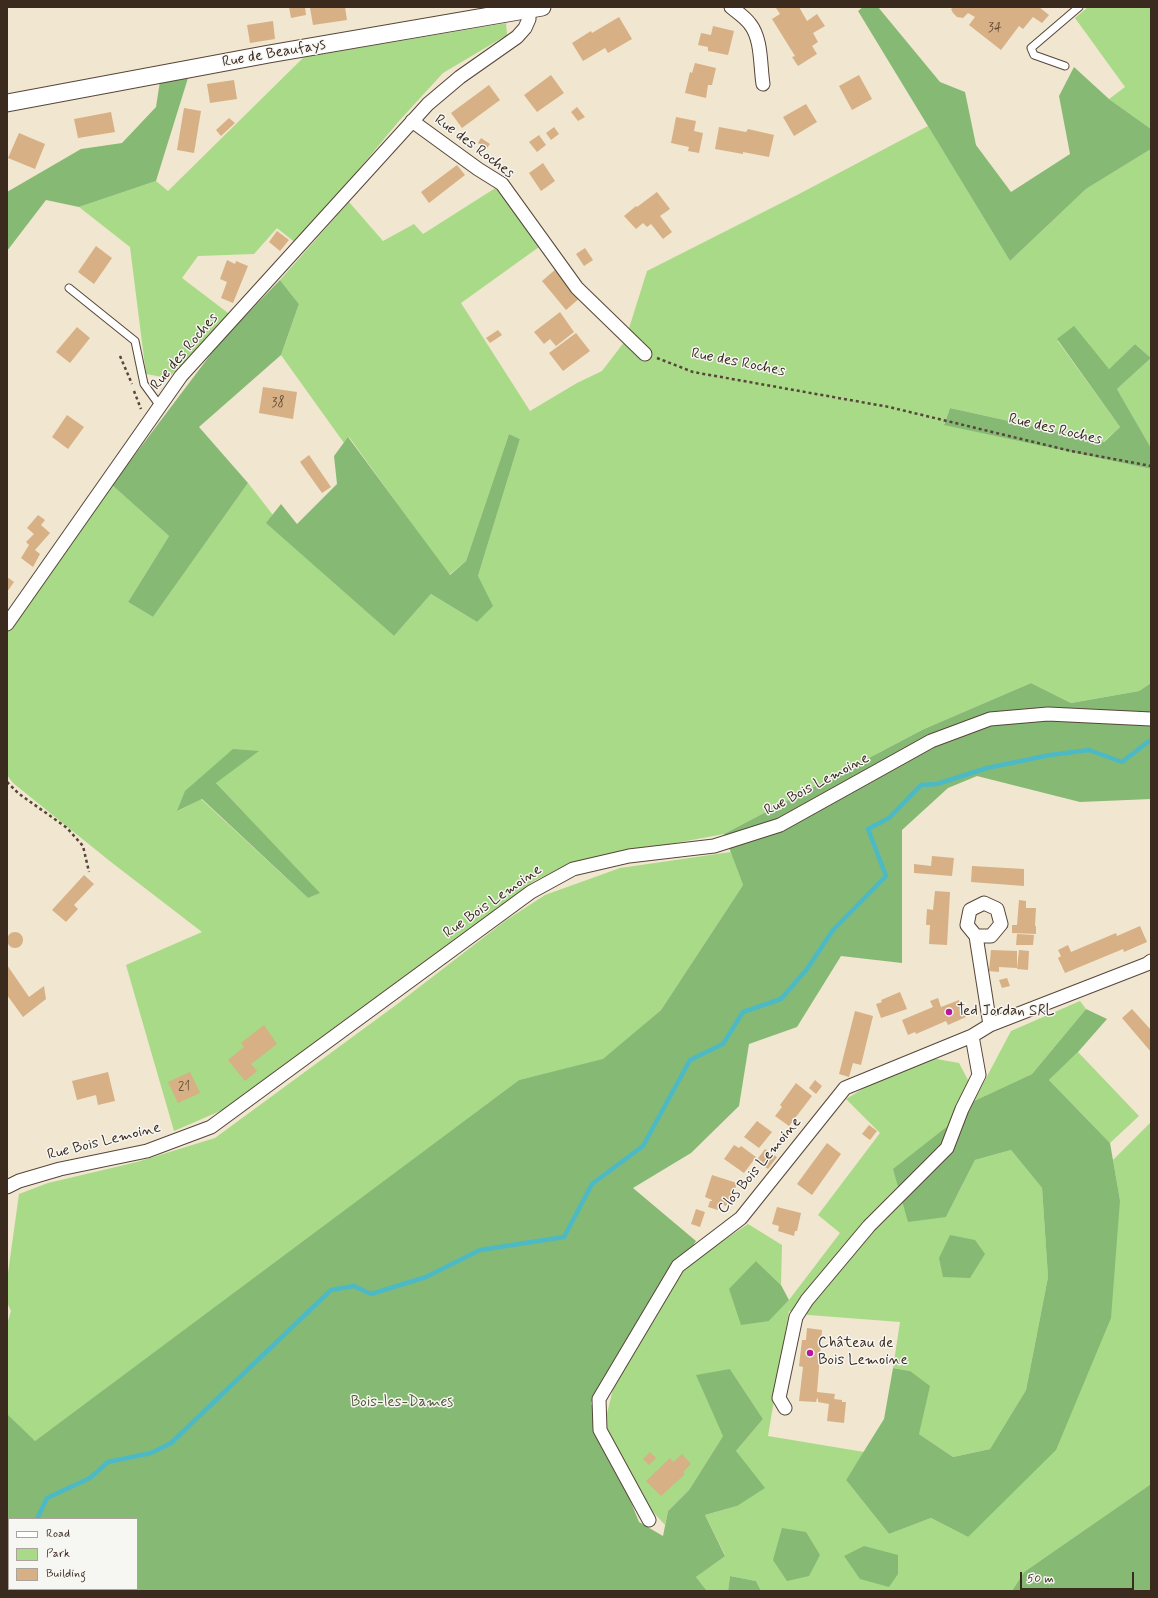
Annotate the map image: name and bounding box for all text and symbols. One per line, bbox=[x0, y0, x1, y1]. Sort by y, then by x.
house number: 34 bbox=[988, 20, 1002, 36]
street label: Rue de Beaufays bbox=[221, 36, 327, 72]
street label: Rue des Roches bbox=[431, 111, 517, 183]
street label: Rue des Roches bbox=[148, 310, 222, 394]
street label: Rue des Roches bbox=[690, 345, 786, 381]
house number: 38 bbox=[272, 395, 284, 411]
street label: Rue des Roches bbox=[1007, 411, 1103, 449]
street label: Rue Bois Lemoine bbox=[762, 750, 872, 820]
street label: Rue Bois Lemoine bbox=[440, 861, 546, 943]
place label: Ted Jordan SRL bbox=[957, 1003, 1055, 1021]
marker: Ted Jordan SRL bbox=[944, 1007, 954, 1017]
house number: 21 bbox=[178, 1079, 190, 1095]
street label: Clos Bois Lemoine bbox=[714, 1114, 806, 1218]
street label: Rue Bois Lemoine bbox=[45, 1119, 163, 1165]
place label: Château de Bois Lemoine bbox=[818, 1335, 908, 1370]
marker: Château de Bois Lemoine bbox=[805, 1348, 815, 1358]
park label: Bois-les-Dames bbox=[351, 1394, 453, 1412]
legend bbox=[8, 1518, 138, 1590]
text: Road bbox=[46, 1526, 70, 1542]
text: Park bbox=[46, 1546, 70, 1562]
scale bar bbox=[1022, 1564, 1136, 1590]
text: Building bbox=[46, 1566, 86, 1582]
text: 50 m bbox=[1027, 1571, 1054, 1587]

